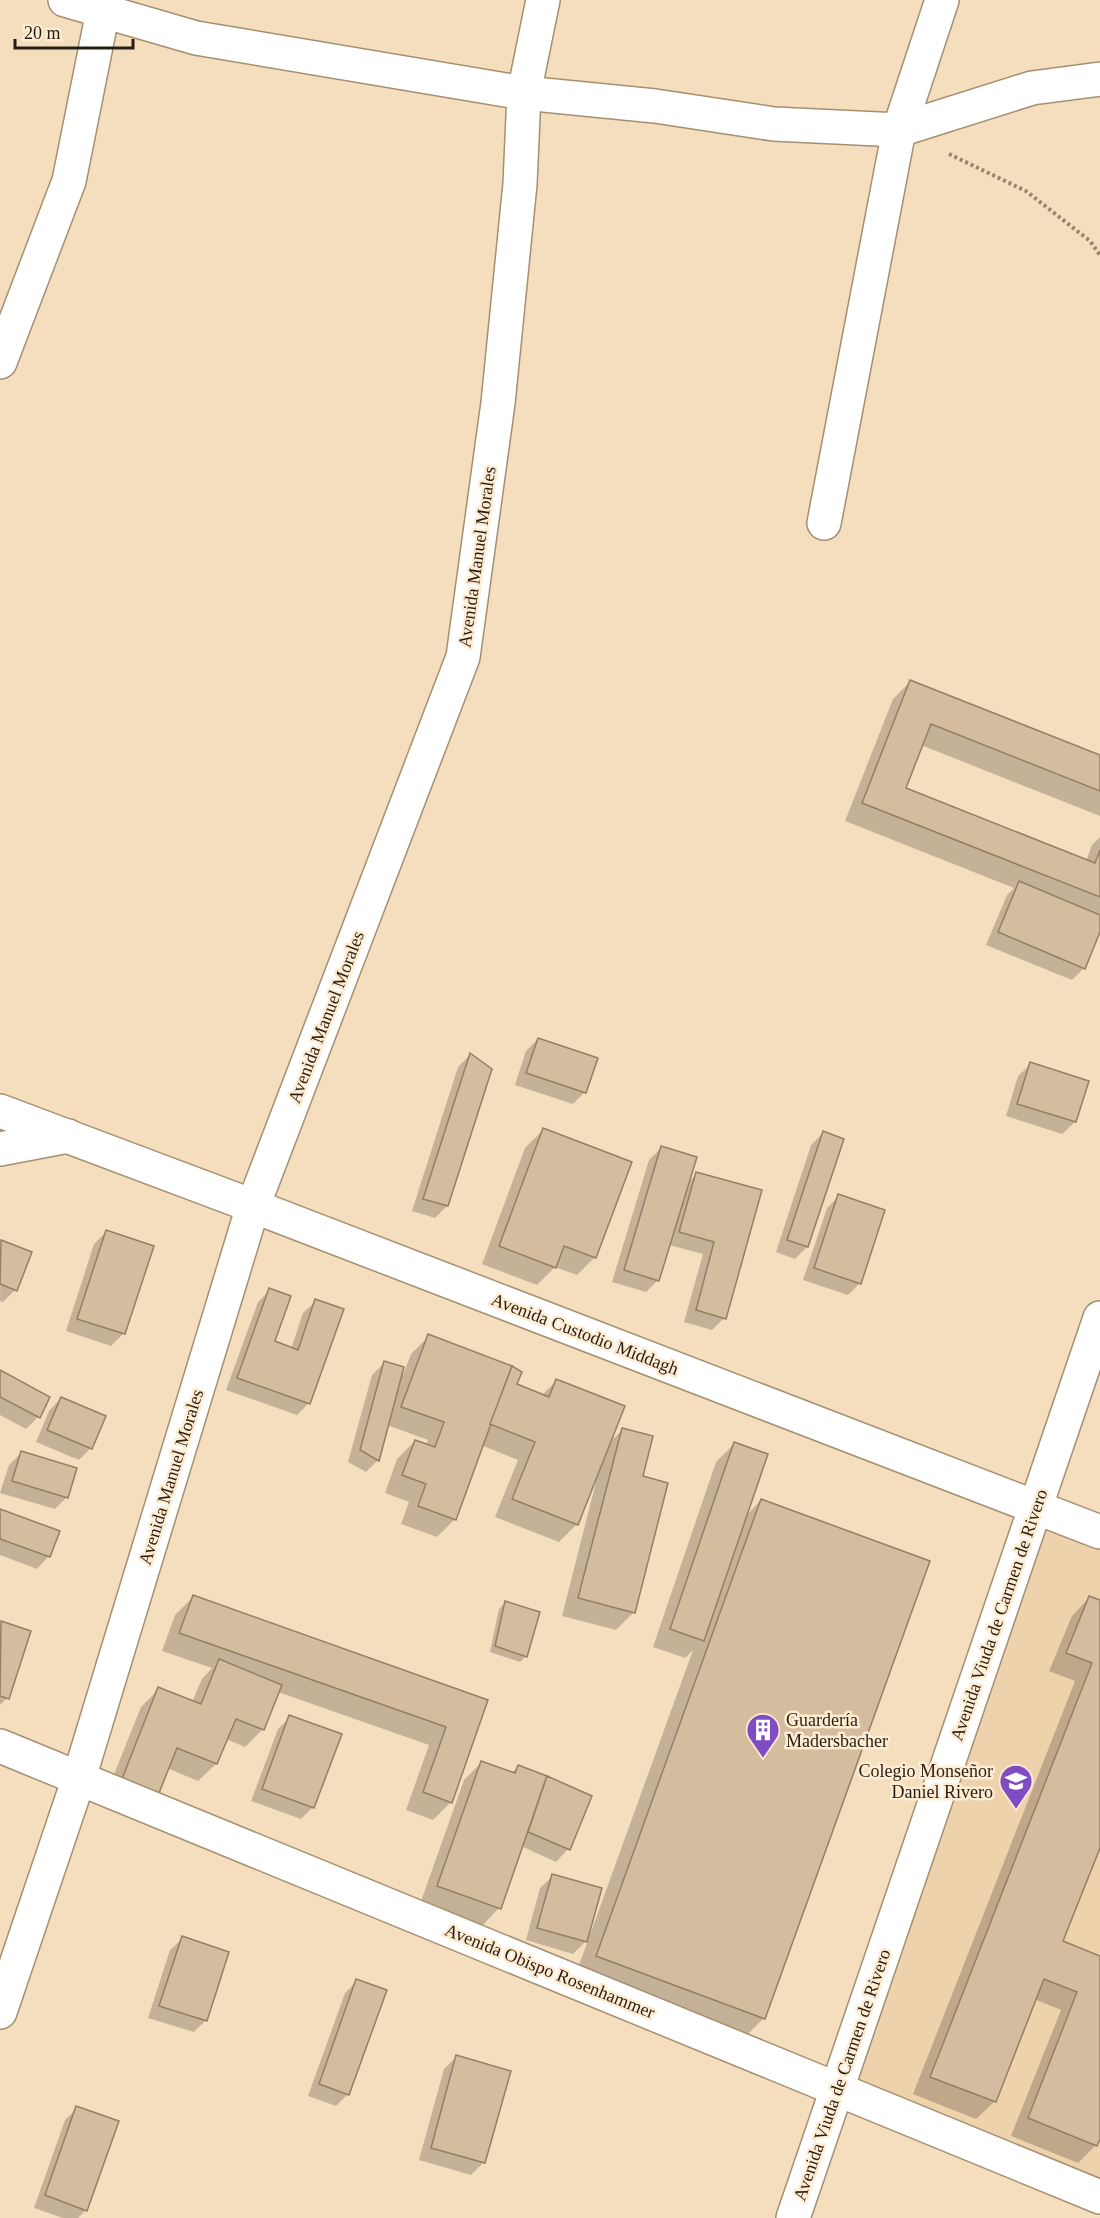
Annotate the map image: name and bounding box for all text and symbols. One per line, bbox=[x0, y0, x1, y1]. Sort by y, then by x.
scale bar bbox=[15, 12, 134, 50]
text: 20 m bbox=[24, 23, 61, 43]
street label: Avenida Manuel Morales bbox=[454, 465, 500, 649]
street label: Avenida Manuel Morales bbox=[284, 928, 368, 1106]
street label: Avenida Custodio Middagh bbox=[489, 1289, 681, 1379]
street label: Avenida Manuel Morales bbox=[135, 1387, 207, 1567]
street label: Avenida Viuda de Carmen de Rivero bbox=[946, 1487, 1052, 1743]
place label: Guardería Madersbacher bbox=[786, 1710, 888, 1751]
building icon: Guardería Madersbacher bbox=[745, 1712, 781, 1759]
place label: Colegio Monseñor Daniel Rivero bbox=[859, 1761, 993, 1802]
school or university icon: Colegio Monseñor Daniel Rivero bbox=[998, 1763, 1034, 1810]
street label: Avenida Obispo Rosenhammer bbox=[442, 1920, 658, 2022]
street label: Avenida Viuda de Carmen de Rivero bbox=[789, 1947, 895, 2203]

